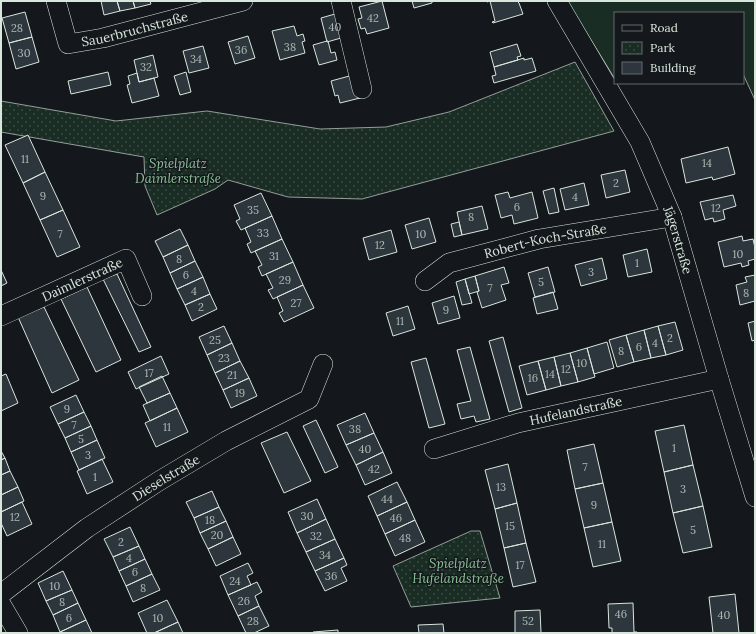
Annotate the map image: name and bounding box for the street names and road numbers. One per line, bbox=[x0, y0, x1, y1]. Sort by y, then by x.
street label: Sauerbruchstraße bbox=[80, 8, 190, 51]
street label: Jägerstraße bbox=[659, 202, 696, 276]
street label: Robert-Koch-Straße bbox=[482, 220, 608, 262]
street label: Daimlerstraße bbox=[39, 254, 125, 305]
street label: Hufelandstraße bbox=[528, 392, 624, 429]
street label: Dieselstraße bbox=[129, 451, 203, 505]

